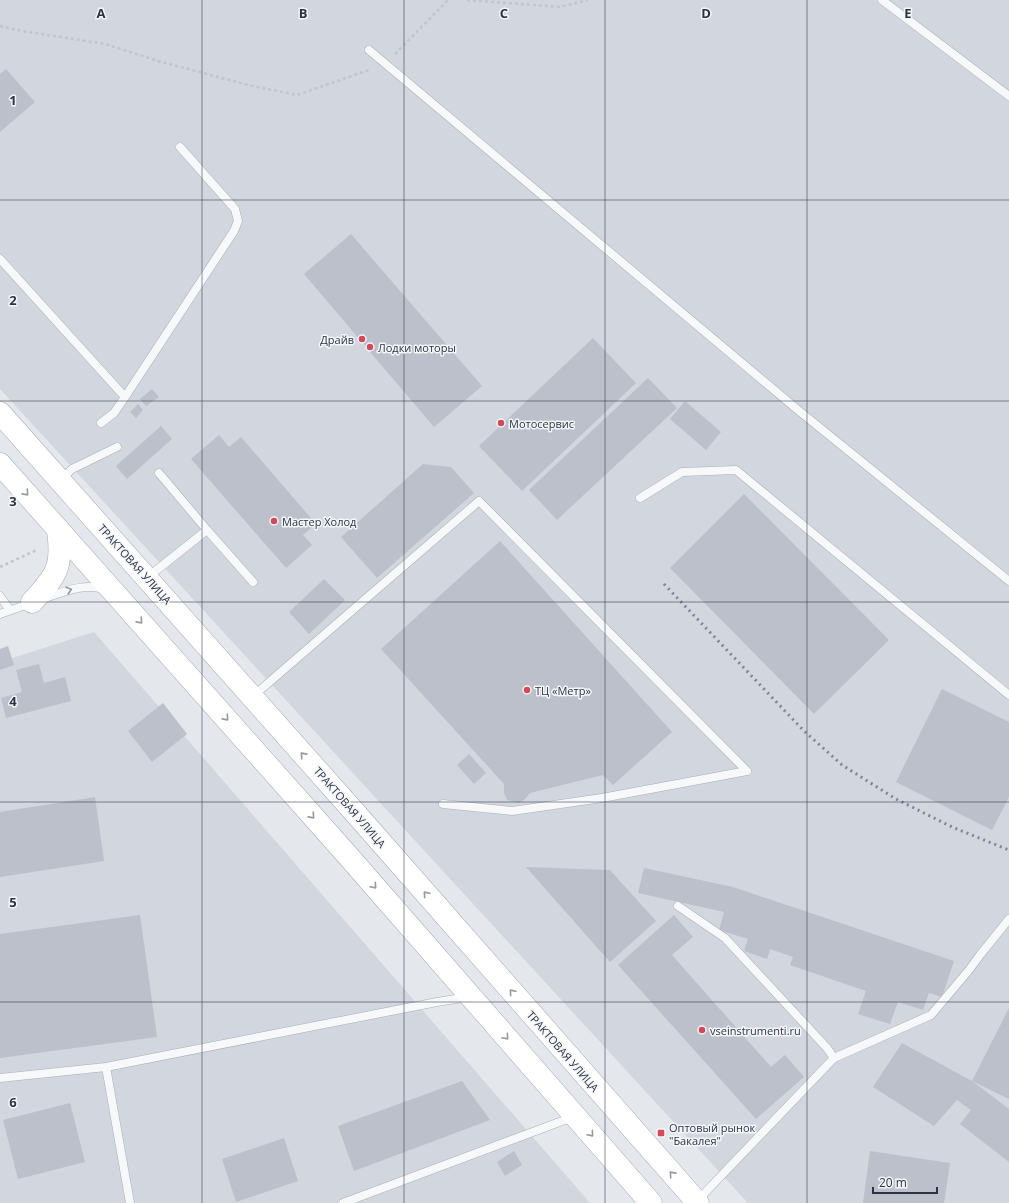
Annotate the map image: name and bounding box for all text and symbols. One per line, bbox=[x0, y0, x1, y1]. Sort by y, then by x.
text: A bbox=[97, 4, 106, 22]
text: B bbox=[299, 4, 308, 22]
text: C bbox=[500, 4, 508, 22]
text: D bbox=[701, 4, 711, 22]
text: E bbox=[904, 4, 912, 22]
text: 1 bbox=[9, 91, 17, 109]
text: 2 bbox=[9, 291, 17, 309]
place label: Драйв bbox=[320, 332, 354, 347]
marker: Драйв bbox=[357, 334, 367, 344]
place label: Лодки моторы bbox=[378, 340, 456, 355]
marker: Лодки моторы bbox=[365, 342, 375, 352]
place label: Мотосервис bbox=[509, 416, 574, 431]
marker: Мотосервис bbox=[496, 418, 506, 428]
one-way arrow bbox=[21, 489, 28, 496]
text: 3 bbox=[9, 492, 17, 510]
place label: Мастер Холод bbox=[282, 514, 357, 529]
marker: Мастер Холод bbox=[269, 516, 279, 526]
street label: ТРАКТОВАЯ УЛИЦА bbox=[95, 521, 175, 607]
one-way arrow bbox=[66, 586, 73, 595]
one-way arrow bbox=[135, 616, 142, 624]
place label: ТЦ «Метр» bbox=[535, 683, 591, 698]
marker: ТЦ «Метр» bbox=[522, 685, 532, 695]
text: 4 bbox=[9, 692, 17, 710]
one-way arrow bbox=[221, 714, 228, 721]
one-way arrow bbox=[301, 752, 308, 760]
street label: ТРАКТОВАЯ УЛИЦА bbox=[311, 763, 389, 851]
one-way arrow bbox=[307, 811, 314, 818]
one-way arrow bbox=[370, 881, 377, 889]
one-way arrow bbox=[424, 892, 431, 899]
text: 5 bbox=[9, 893, 17, 911]
one-way arrow bbox=[509, 989, 516, 997]
street label: ТРАКТОВАЯ УЛИЦА bbox=[524, 1007, 602, 1095]
place label: vseinstrumenti.ru bbox=[710, 1023, 801, 1038]
marker: vseinstrumenti.ru bbox=[697, 1025, 707, 1035]
one-way arrow bbox=[501, 1032, 508, 1039]
text: 6 bbox=[9, 1093, 17, 1111]
place label: Оптовый рынок "Бакалея" bbox=[669, 1120, 756, 1148]
marker: Оптовый рынок "Бакалея" bbox=[656, 1128, 666, 1138]
one-way arrow bbox=[587, 1130, 594, 1137]
scale bar bbox=[873, 1169, 937, 1195]
one-way arrow bbox=[669, 1171, 676, 1179]
text: 20 m bbox=[879, 1174, 907, 1191]

